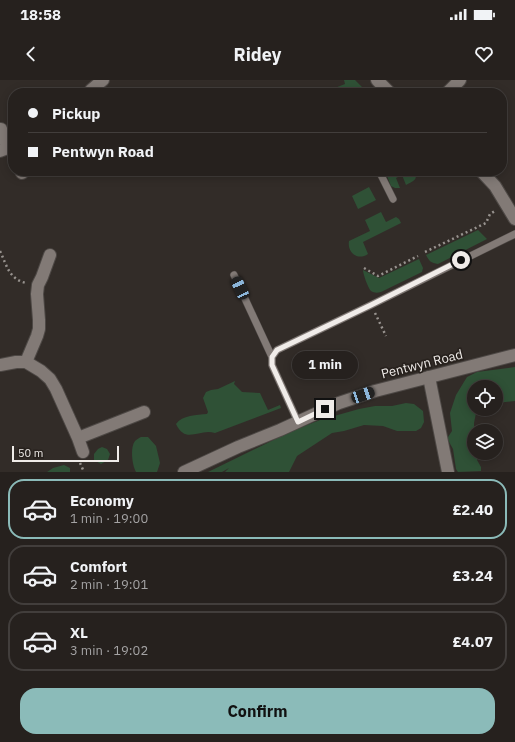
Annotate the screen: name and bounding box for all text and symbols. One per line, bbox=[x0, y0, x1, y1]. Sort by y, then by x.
text: 18:58 bbox=[20, 5, 61, 24]
icon: back bbox=[20, 43, 42, 65]
text: Ridey bbox=[234, 43, 281, 66]
icon: heart bbox=[473, 43, 495, 65]
text: Pickup bbox=[52, 104, 100, 123]
text: Pentwyn Road bbox=[52, 142, 154, 161]
route start bbox=[452, 251, 470, 269]
car bbox=[229, 275, 251, 301]
street label: Pentwyn Road bbox=[379, 346, 465, 382]
callout: 1 min bbox=[292, 351, 358, 379]
text: 1 min bbox=[308, 356, 342, 373]
map controls bbox=[467, 380, 503, 460]
button: locate bbox=[467, 380, 503, 416]
car bbox=[350, 385, 376, 405]
route end bbox=[316, 400, 334, 418]
button: layers bbox=[467, 424, 503, 460]
scale bar bbox=[12, 444, 119, 463]
text: 50 m bbox=[18, 446, 43, 460]
icon: car bbox=[22, 491, 58, 527]
text: Economy bbox=[70, 491, 134, 510]
text: £2.40 bbox=[453, 500, 493, 519]
text: 1 min · 19:00 bbox=[70, 510, 148, 527]
icon: car bbox=[22, 557, 58, 593]
text: Comfort bbox=[70, 557, 127, 576]
text: £3.24 bbox=[453, 566, 493, 585]
text: 2 min · 19:01 bbox=[70, 576, 148, 593]
icon: car bbox=[22, 623, 58, 659]
text: XL bbox=[70, 623, 88, 642]
text: £4.07 bbox=[453, 632, 493, 651]
text: 3 min · 19:02 bbox=[70, 642, 148, 659]
button: Confirm bbox=[20, 688, 495, 734]

